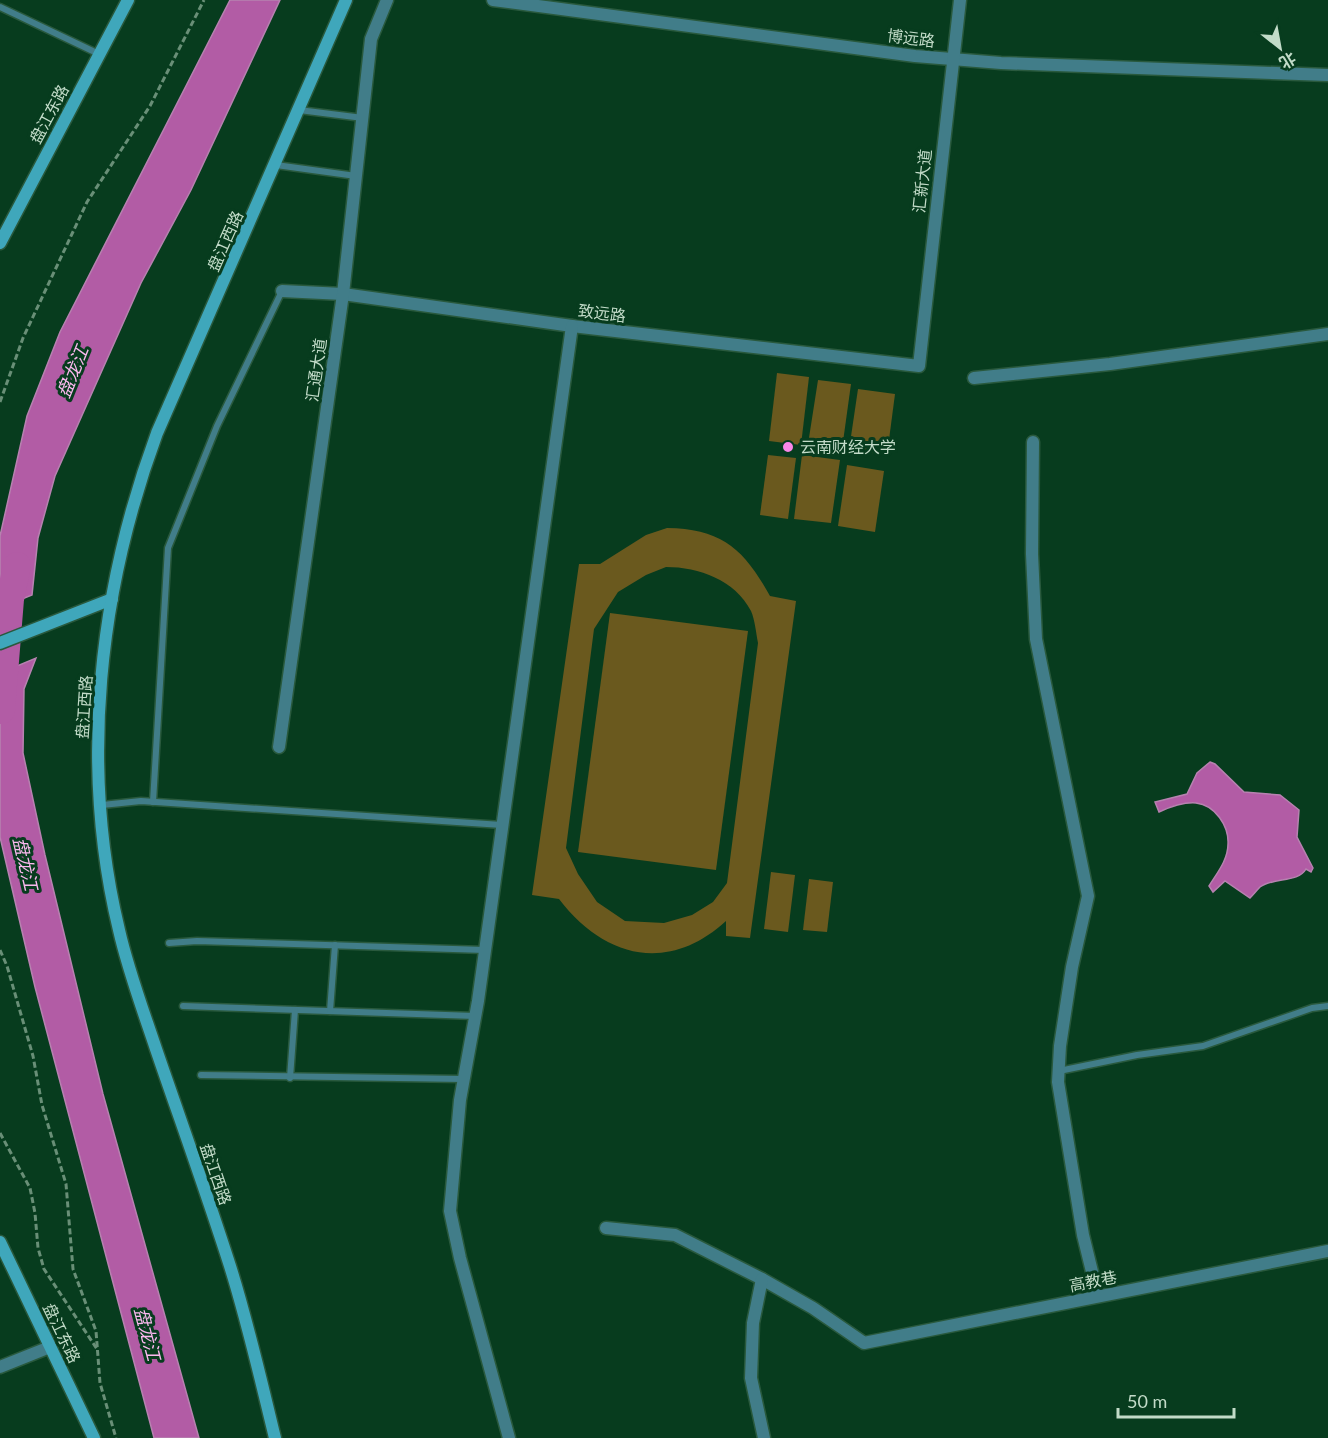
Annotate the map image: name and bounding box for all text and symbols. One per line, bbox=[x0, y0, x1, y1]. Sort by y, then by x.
north arrow bbox=[1250, 18, 1310, 78]
street label: 博远路 bbox=[886, 25, 936, 50]
text: 北 bbox=[1276, 49, 1300, 74]
street label: 盘江东路 bbox=[25, 81, 72, 146]
street label: 汇新大道 bbox=[909, 148, 934, 214]
street label: 盘江西路 bbox=[203, 208, 246, 274]
street label: 致远路 bbox=[577, 300, 627, 325]
street label: 汇通大道 bbox=[302, 337, 329, 403]
water label: 盘龙江 bbox=[52, 341, 93, 401]
place label: 云南财经大学 bbox=[800, 437, 896, 456]
marker: 云南财经大学 bbox=[781, 440, 795, 454]
street label: 盘江西路 bbox=[72, 674, 95, 740]
water label: 盘龙江 bbox=[9, 835, 43, 895]
street label: 盘江西路 bbox=[197, 1140, 236, 1207]
street label: 高教巷 bbox=[1068, 1267, 1118, 1294]
street label: 盘江东路 bbox=[40, 1300, 85, 1366]
water label: 盘龙江 bbox=[130, 1305, 166, 1365]
scale bar bbox=[1118, 1381, 1234, 1419]
text: 50 m bbox=[1127, 1390, 1167, 1412]

